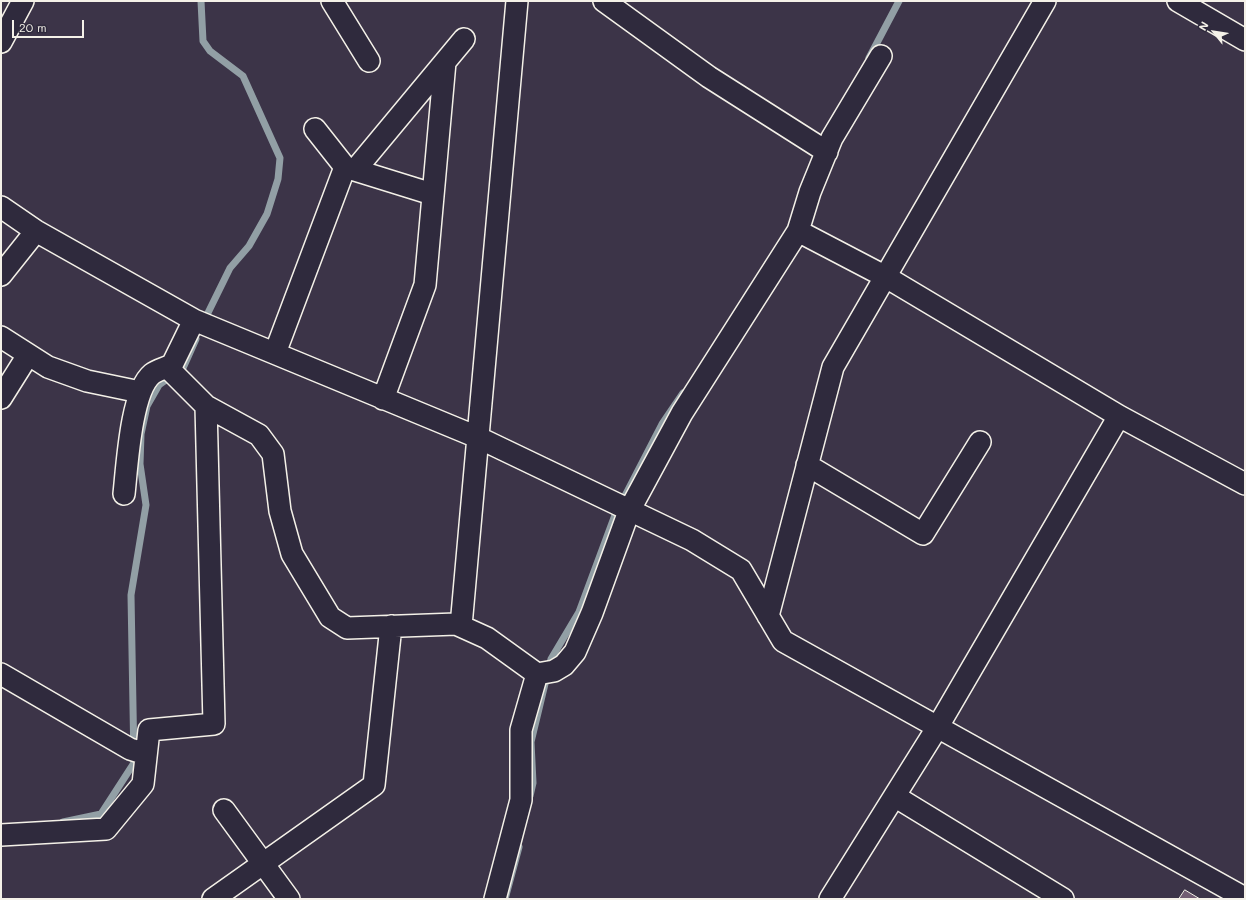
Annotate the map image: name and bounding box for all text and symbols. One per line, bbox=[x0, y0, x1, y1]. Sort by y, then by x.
scale bar bbox=[14, 12, 86, 38]
north arrow bbox=[1194, 12, 1234, 52]
text: N bbox=[1195, 18, 1212, 33]
text: 20 m bbox=[19, 19, 47, 35]

